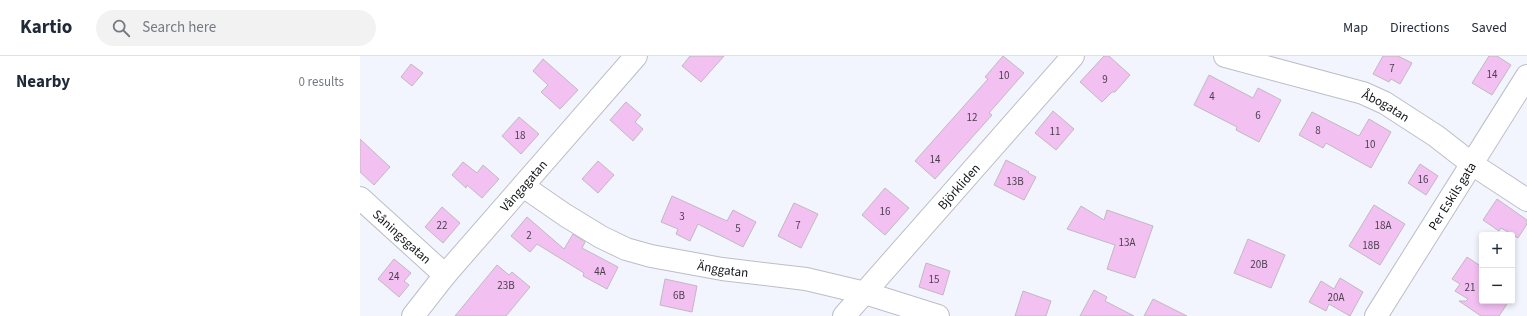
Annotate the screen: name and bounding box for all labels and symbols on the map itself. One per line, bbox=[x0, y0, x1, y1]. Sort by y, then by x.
house number: 7 bbox=[1389, 61, 1395, 76]
house number: 14 bbox=[1487, 67, 1498, 82]
house number: 10 bbox=[999, 68, 1009, 83]
house number: 9 bbox=[1102, 72, 1108, 87]
street label: Åbogatan bbox=[1359, 86, 1413, 127]
house number: 4 bbox=[1209, 89, 1215, 104]
house number: 6 bbox=[1255, 108, 1261, 123]
house number: 12 bbox=[967, 110, 977, 125]
house number: 8 bbox=[1315, 123, 1321, 138]
house number: 11 bbox=[1050, 124, 1060, 139]
house number: 18 bbox=[515, 128, 526, 143]
house number: 10 bbox=[1365, 137, 1375, 152]
house number: 14 bbox=[930, 152, 941, 167]
street label: Vångagatan bbox=[496, 156, 552, 216]
street label: Per Eskils gata bbox=[1424, 159, 1481, 234]
street label: Björkliden bbox=[934, 160, 984, 214]
house number: 16 bbox=[1418, 172, 1429, 187]
house number: 13B bbox=[1006, 174, 1024, 189]
house number: 16 bbox=[880, 204, 891, 219]
street label: Såningsgatan bbox=[368, 206, 435, 268]
house number: 3 bbox=[679, 209, 685, 224]
house number: 22 bbox=[437, 218, 447, 233]
house number: 7 bbox=[795, 218, 801, 233]
house number: 18A bbox=[1375, 218, 1391, 233]
house number: 5 bbox=[735, 221, 741, 236]
house number: 2 bbox=[526, 228, 532, 243]
house number: 13A bbox=[1119, 235, 1135, 250]
house number: 18B bbox=[1362, 238, 1380, 253]
street label: Änggatan bbox=[696, 257, 749, 282]
house number: 20B bbox=[1250, 257, 1268, 272]
house number: 4A bbox=[594, 264, 606, 279]
house number: 24 bbox=[389, 269, 400, 284]
house number: 15 bbox=[929, 272, 939, 287]
house number: 23B bbox=[497, 278, 515, 293]
house number: 21 bbox=[1465, 280, 1475, 295]
house number: 6B bbox=[673, 288, 685, 303]
house number: 20A bbox=[1328, 290, 1344, 305]

